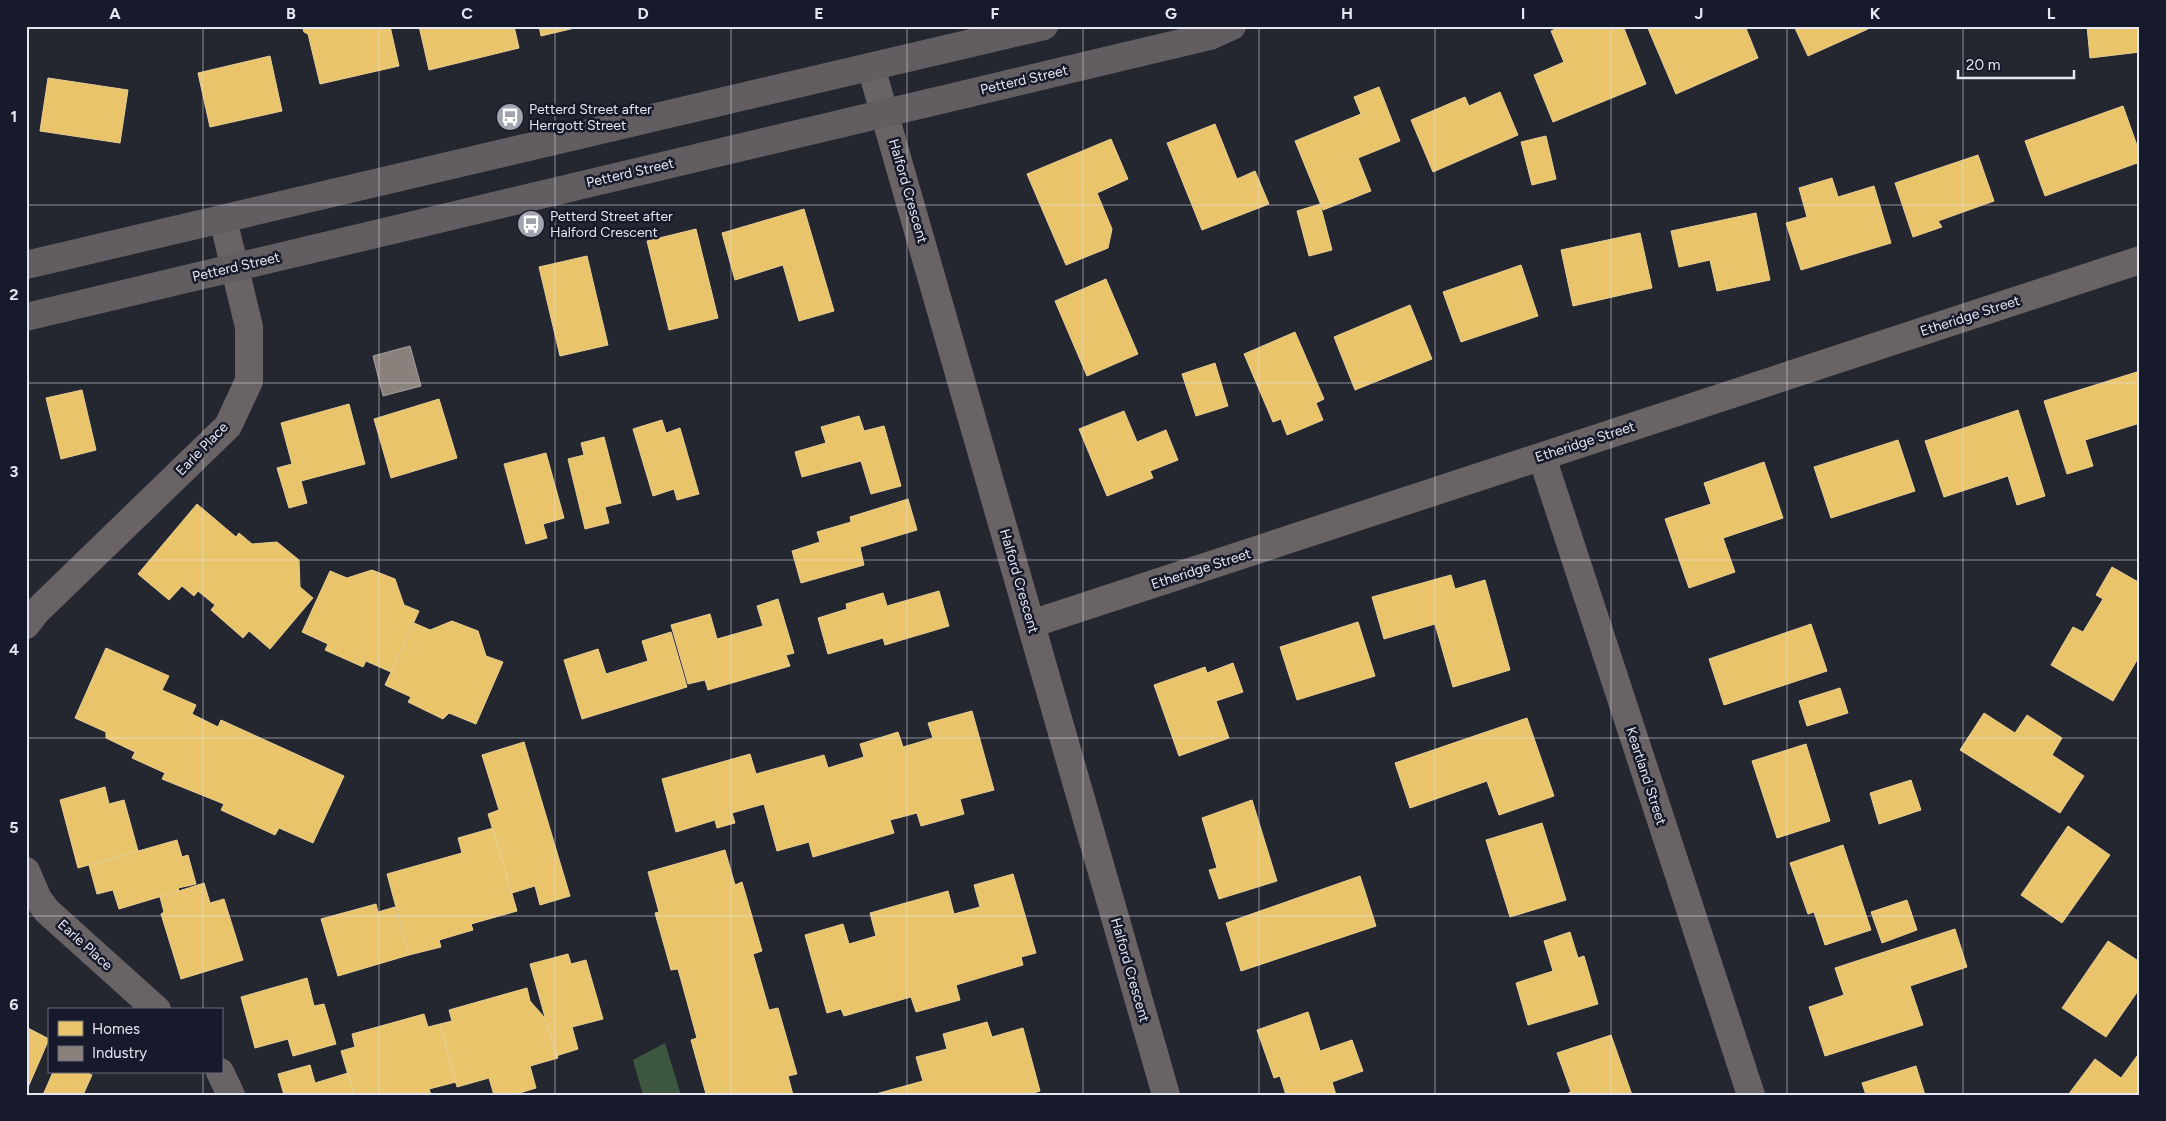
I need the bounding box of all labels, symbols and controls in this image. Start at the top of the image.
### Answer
text: A [109,4,121,23]
text: B [286,4,296,23]
text: C [461,4,473,23]
text: D [637,4,649,23]
text: E [814,4,824,23]
text: F [991,4,1000,23]
text: G [1165,4,1177,23]
text: H [1341,4,1353,23]
text: I [1521,4,1525,23]
text: J [1695,4,1703,23]
text: K [1870,4,1881,23]
text: L [2047,4,2056,23]
scale bar [1958,48,2075,80]
text: 20 m [1966,56,2000,74]
street label: Petterd Street [979,62,1069,98]
place label: Petterd Street after Herrgott Street [529,101,652,134]
bus stop icon: Petterd Street after Herrgott Street [495,102,525,132]
text: 1 [11,107,17,126]
street label: Halford Crescent [885,137,931,245]
street label: Petterd Street [585,155,675,191]
place label: Petterd Street after Halford Crescent [550,208,673,241]
bus stop icon: Petterd Street after Halford Crescent [516,209,546,239]
street label: Petterd Street [191,249,281,285]
text: 2 [9,285,19,304]
street label: Etheridge Street [1918,292,2022,340]
street label: Earle Place [172,418,232,479]
street label: Etheridge Street [1533,418,1637,466]
text: 3 [10,462,19,481]
street label: Halford Crescent [996,527,1042,635]
street label: Etheridge Street [1149,545,1253,593]
text: 4 [9,640,19,659]
street label: Keartland Street [1622,725,1670,827]
text: 5 [9,818,19,837]
street label: Earle Place [54,916,116,974]
street label: Halford Crescent [1107,916,1153,1024]
text: 6 [9,995,19,1014]
legend [48,1008,222,1074]
text: Homes [92,1020,140,1038]
text: Industry [92,1044,147,1062]

